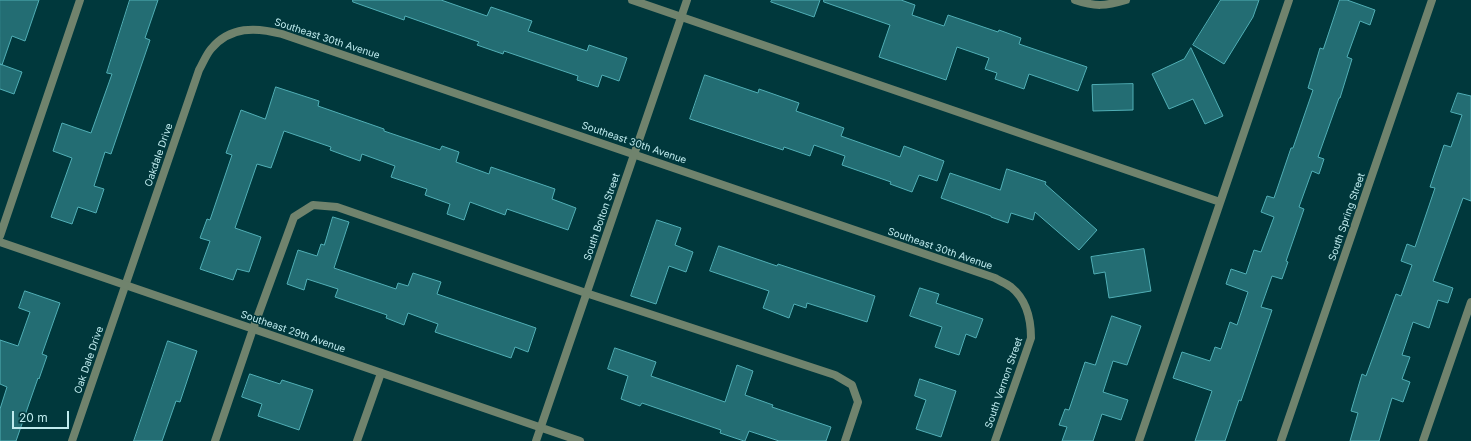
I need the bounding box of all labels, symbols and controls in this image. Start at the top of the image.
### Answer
street label: Southeast 30th Avenue [273,16,381,62]
street label: Southeast 30th Avenue [580,119,688,167]
street label: Oakdale Drive [143,122,175,188]
street label: South Spring Street [1326,171,1368,263]
street label: South Bolton Street [581,172,623,262]
street label: Southeast 30th Avenue [886,225,994,273]
street label: Southeast 29th Avenue [239,308,347,356]
street label: Oak Dale Drive [72,325,106,395]
street label: South Vernon Street [983,336,1025,430]
scale bar [14,403,71,429]
text: 20 m [19,410,48,425]

